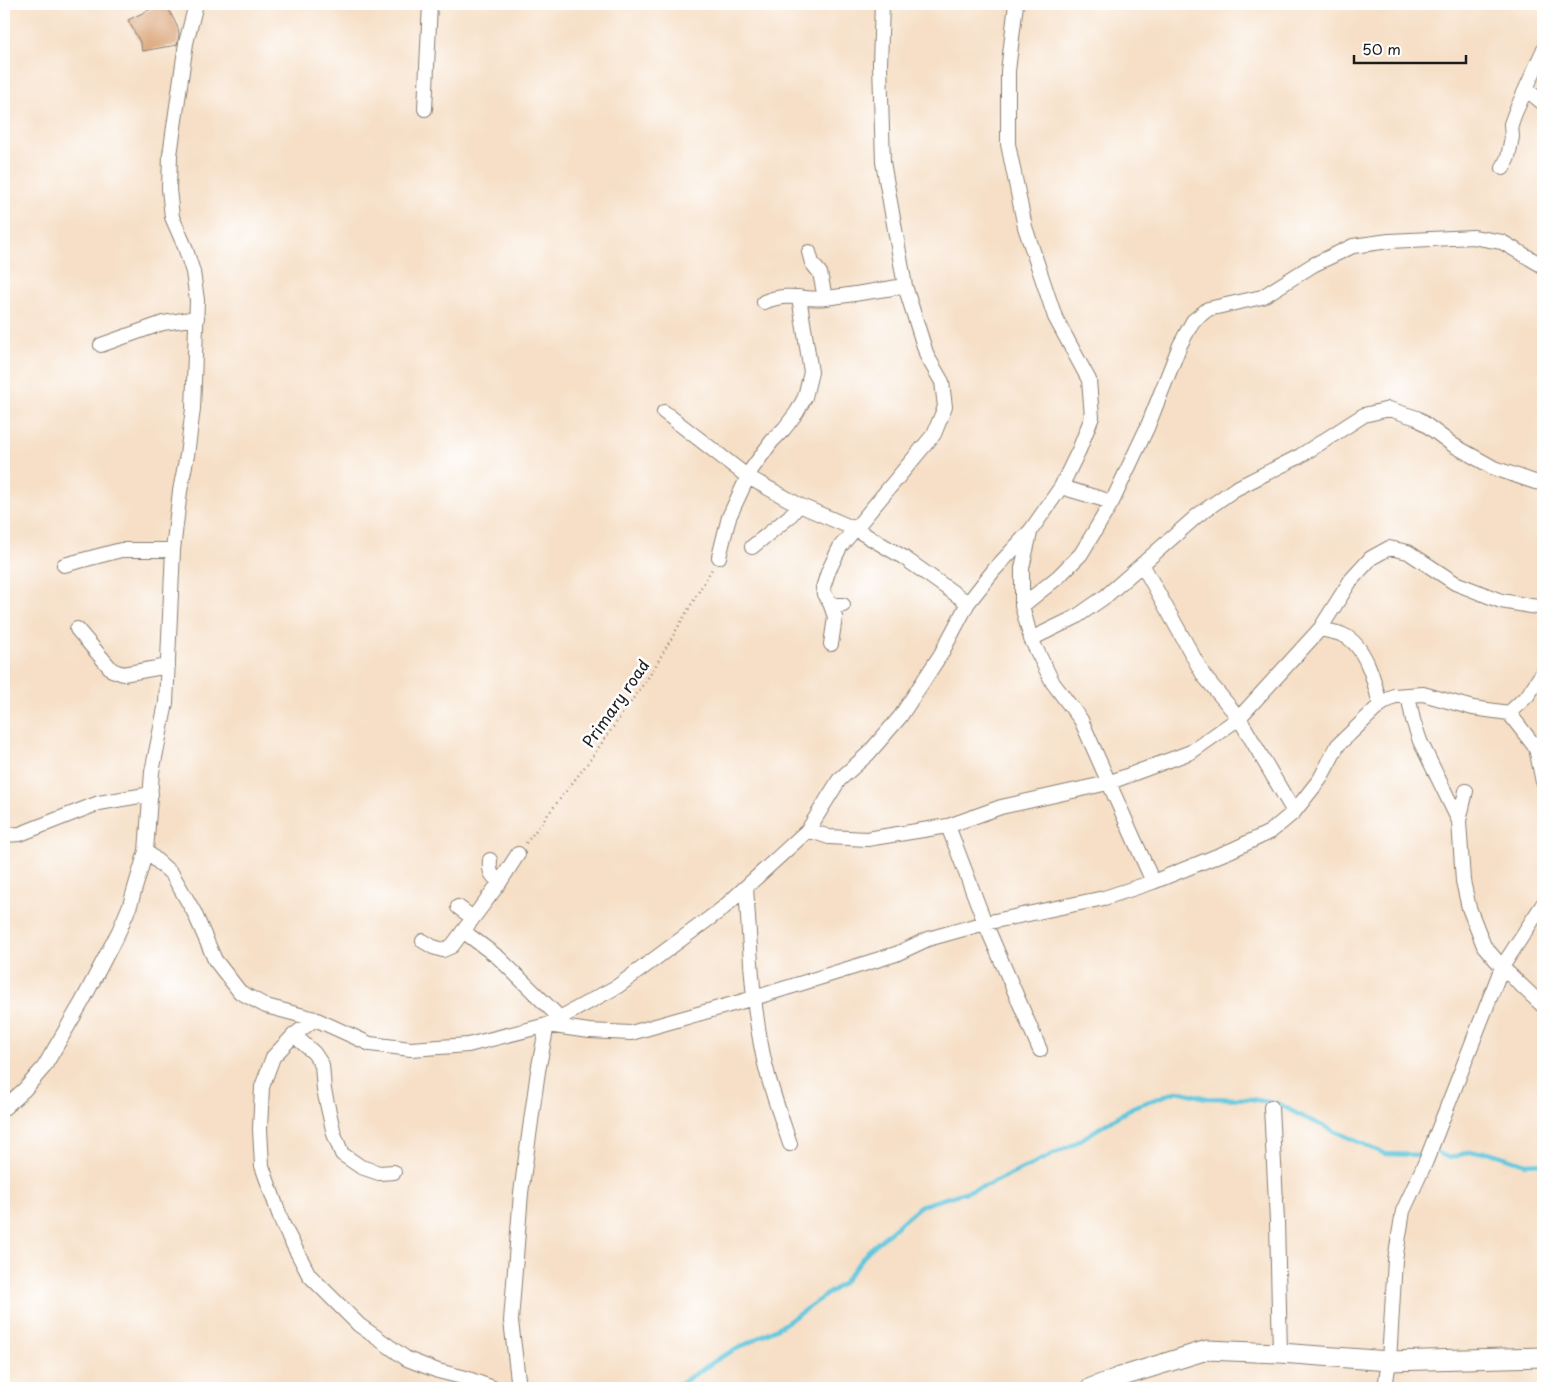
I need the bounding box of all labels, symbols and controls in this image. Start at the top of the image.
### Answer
scale bar [1354,32,1467,64]
text: 50 m [1362,37,1401,60]
street label: Primary road [576,654,654,752]

